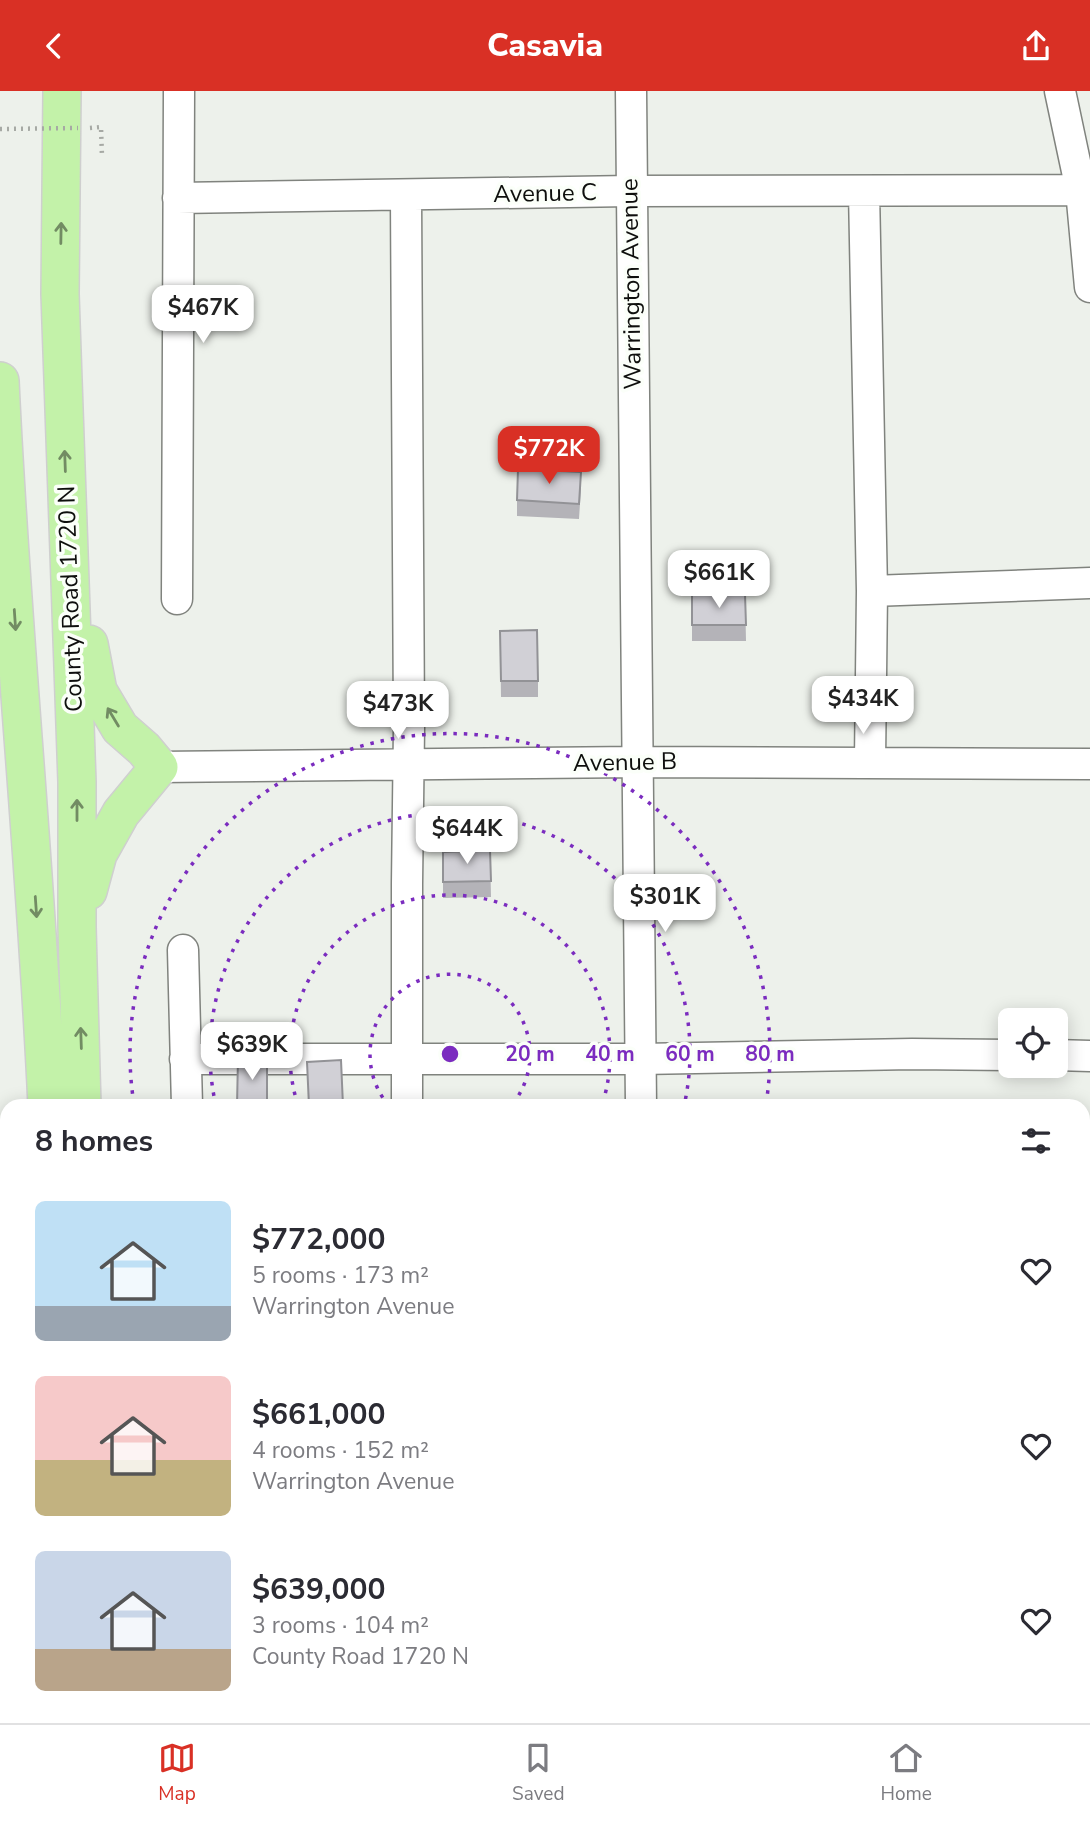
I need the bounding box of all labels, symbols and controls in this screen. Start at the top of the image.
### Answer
text: Casavia [487,24,603,67]
icon: back [35,27,73,65]
icon: share [1017,27,1055,65]
street label: Avenue C [493,176,597,210]
street label: Warrington Avenue [613,178,649,390]
one-way arrow [54,222,68,245]
pin: $467K [154,285,252,345]
text: $467K [168,292,238,323]
pin: $772K [500,427,598,486]
text: $772K [514,433,584,464]
one-way arrow [58,449,72,472]
street label: County Road 1720 N [50,485,90,713]
pin: $661K [670,551,768,610]
text: $661K [684,557,754,588]
one-way arrow [9,608,22,631]
pin: $434K [814,677,912,736]
pin: $473K [349,681,447,741]
text: $434K [828,683,898,714]
text: $473K [363,688,433,719]
one-way arrow [106,708,120,728]
street label: Avenue B [573,745,677,779]
one-way arrow [70,799,84,822]
pin: $644K [418,807,516,866]
text: $644K [432,813,502,844]
pin: $301K [616,875,714,934]
text: $301K [630,881,700,912]
one-way arrow [30,895,43,918]
map controls [998,1008,1068,1078]
button: locate [998,1008,1068,1078]
pin: $639K [203,1023,301,1082]
one-way arrow [74,1027,87,1050]
text: $639K [217,1029,287,1060]
text: 20 m [505,1040,555,1068]
text: 40 m [585,1040,635,1068]
text: 60 m [665,1040,715,1068]
text: 80 m [745,1040,795,1068]
centre of rings [438,1042,462,1066]
text: 8 homes [35,1121,153,1162]
icon: filters [1017,1122,1055,1160]
text: $772,000 [252,1219,385,1260]
icon: home [91,1229,175,1313]
icon: heart [1017,1252,1055,1290]
text: 5 rooms · 173 m² [252,1260,429,1291]
text: Warrington Avenue [252,1291,455,1322]
text: $661,000 [252,1394,385,1435]
icon: home [91,1404,175,1488]
icon: heart [1017,1427,1055,1465]
text: 4 rooms · 152 m² [252,1435,429,1466]
text: Warrington Avenue [252,1466,455,1497]
text: $639,000 [252,1569,385,1610]
icon: home [91,1579,175,1663]
icon: heart [1017,1602,1055,1640]
text: 3 rooms · 104 m² [252,1610,429,1641]
text: County Road 1720 N [252,1641,469,1672]
tab: Map [158,1739,196,1807]
tab: Saved [512,1739,565,1807]
tab: Home [881,1739,932,1807]

